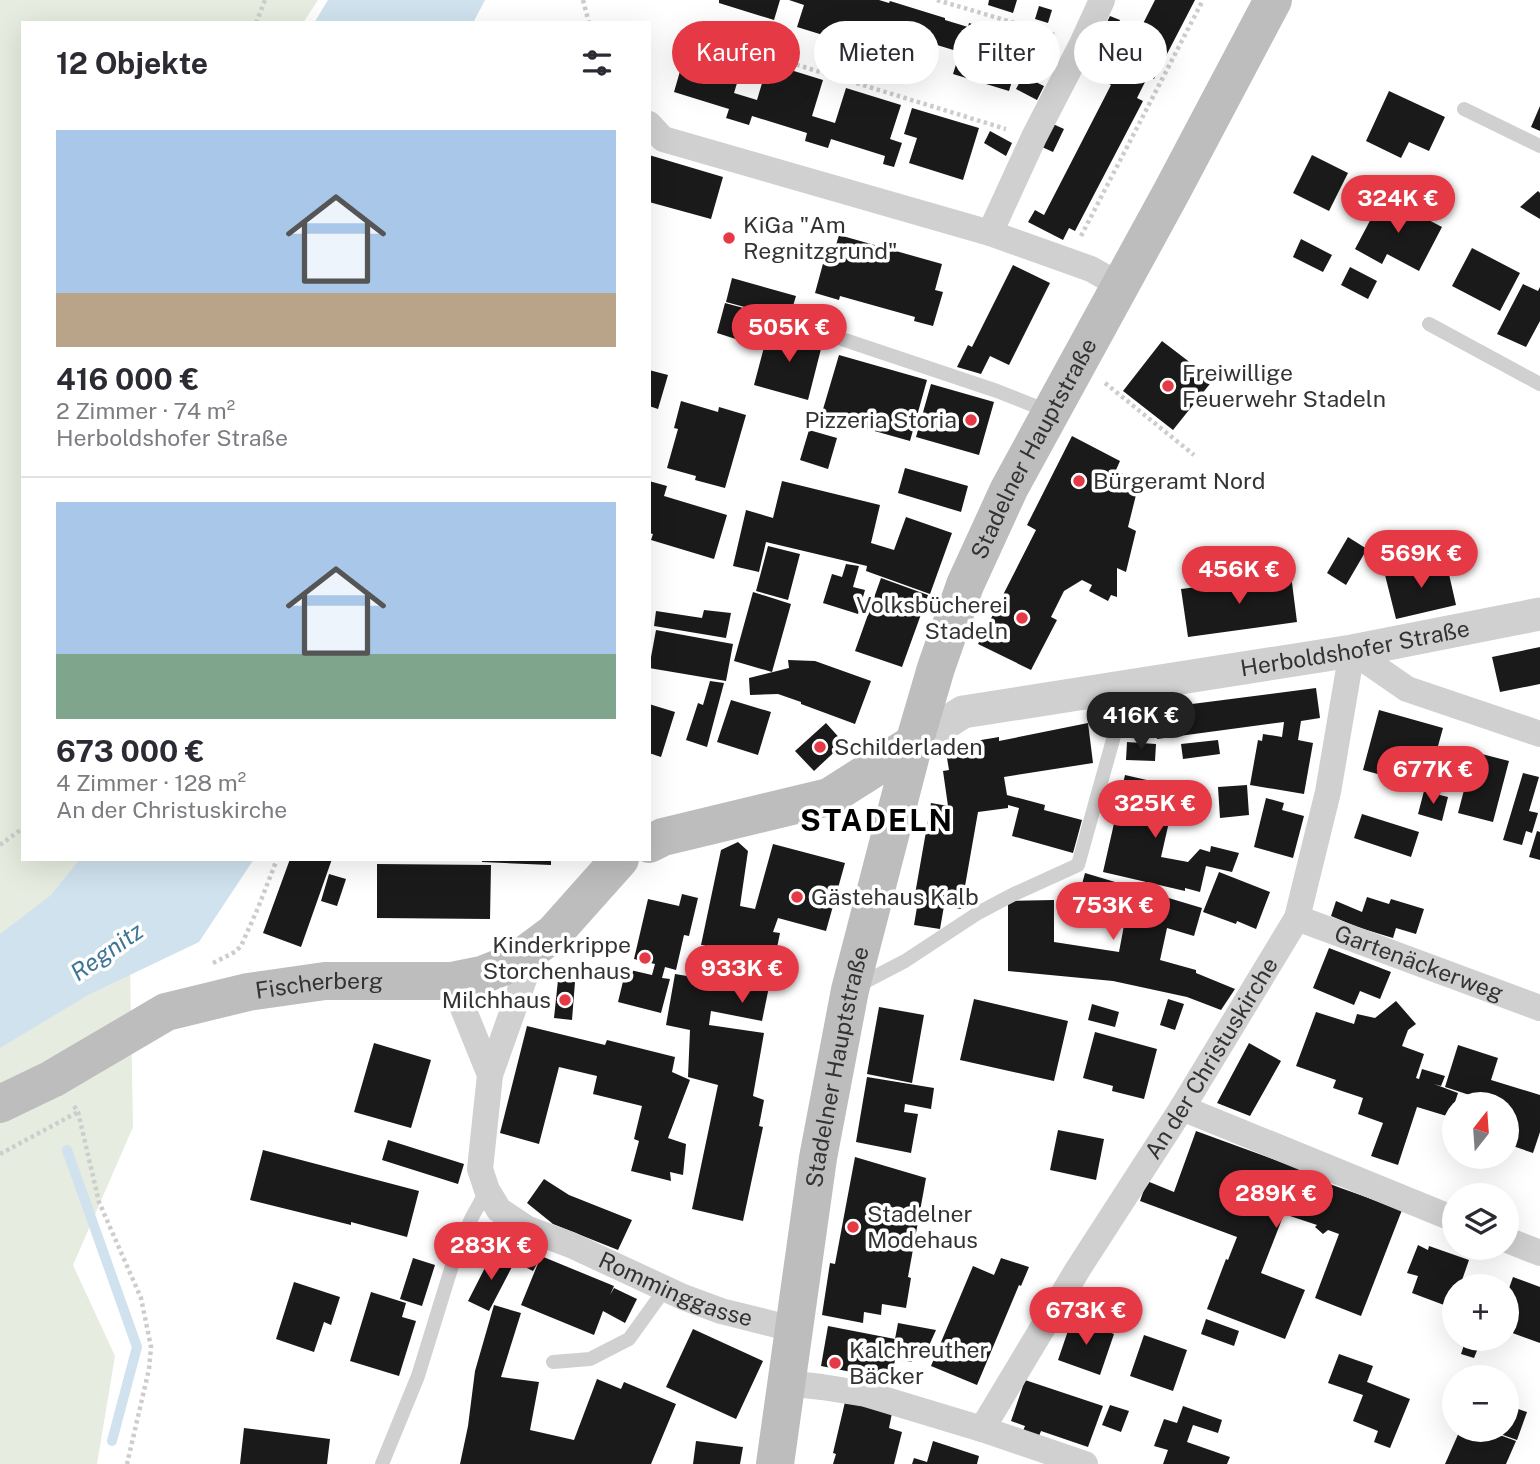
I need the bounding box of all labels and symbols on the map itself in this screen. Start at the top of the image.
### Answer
pin: 324K € [1341,176,1455,235]
place label: KiGa "Am Regnitzgrund" [743,211,898,264]
marker: KiGa "Am Regnitzgrund" [721,230,737,246]
pin: 505K € [732,304,846,364]
street label: Stadelner Hauptstraße [965,333,1102,563]
place label: Freiwillige Feuerwehr Stadeln [1182,359,1386,412]
marker: Freiwillige Feuerwehr Stadeln [1160,378,1176,394]
place label: Pizzeria Storia [804,406,957,433]
marker: Pizzeria Storia [963,412,979,428]
place label: Bürgeramt Nord [1093,467,1265,494]
marker: Bürgeramt Nord [1071,473,1087,489]
pin: 569K € [1364,530,1478,590]
pin: 456K € [1182,546,1296,606]
place label: Volksbücherei Stadeln [856,591,1008,644]
marker: Volksbücherei Stadeln [1014,610,1030,626]
street label: Herboldshofer Straße [1238,614,1472,681]
pin: 416K € [1084,692,1198,752]
place label: Schilderladen [834,733,983,760]
marker: Schilderladen [812,739,828,755]
pin: 677K € [1376,746,1490,806]
pin: 325K € [1098,780,1212,840]
district label: STADELN [800,802,954,838]
place label: Gästehaus Kalb [811,883,979,910]
pin: 753K € [1056,883,1170,942]
marker: Gästehaus Kalb [789,889,805,905]
water label: Regnitz [65,916,149,986]
street label: Gartenäckerweg [1331,919,1507,1006]
place label: Kinderkrippe Storchenhaus [483,931,631,984]
street label: Stadelner Hauptstraße [800,943,874,1189]
pin: 933K € [685,946,799,1005]
marker: Kinderkrippe Storchenhaus [637,950,653,966]
street label: An der Christuskirche [1139,952,1283,1164]
street label: Fischerberg [253,967,383,1004]
place label: Milchhaus [442,986,551,1013]
marker: Milchhaus [557,992,573,1008]
north arrow [1442,1092,1519,1169]
pin: 289K € [1219,1170,1333,1230]
place label: Stadelner Modehaus [867,1200,978,1253]
marker: Stadelner Modehaus [845,1219,861,1235]
pin: 283K € [434,1222,548,1282]
street label: Romminggasse [595,1246,756,1331]
pin: 673K € [1029,1288,1143,1347]
place label: Kalchreuther Bäcker [849,1336,989,1389]
marker: Kalchreuther Bäcker [827,1355,843,1371]

